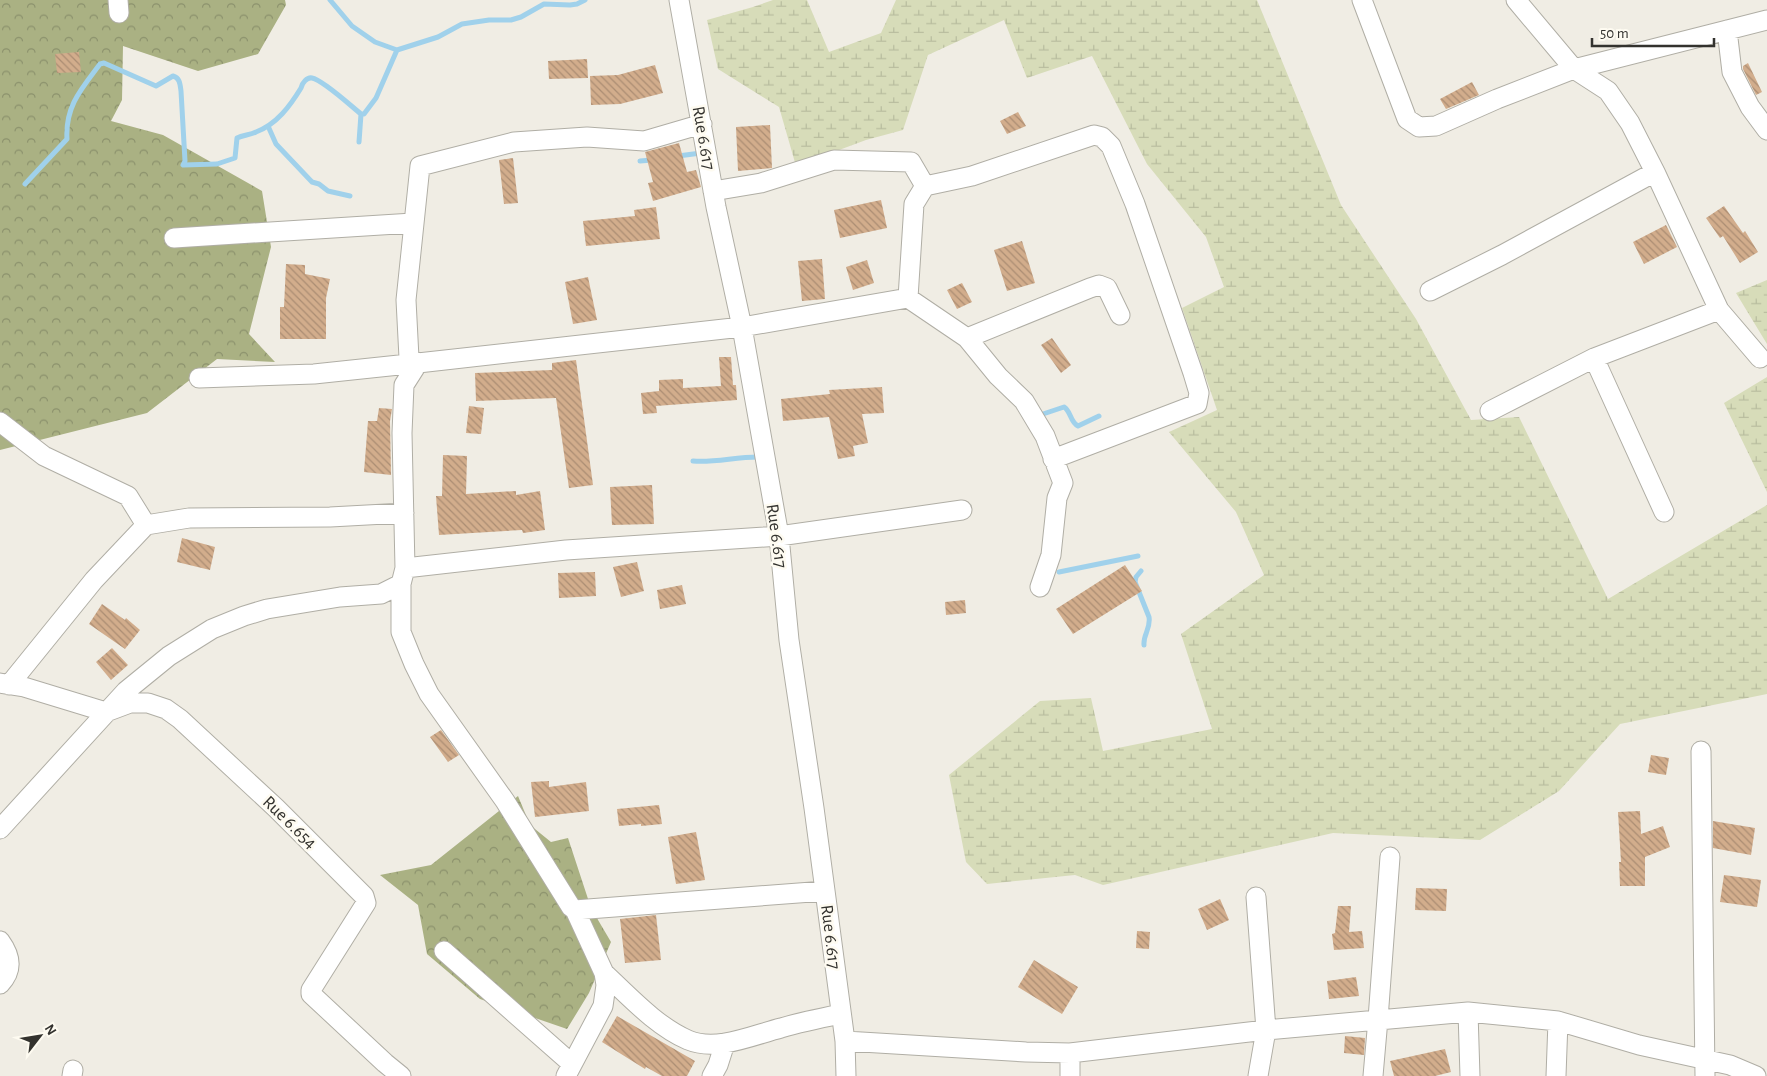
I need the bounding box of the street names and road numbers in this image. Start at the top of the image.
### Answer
street label: Rue 6.617 [689,105,718,172]
street label: Rue 6.617 [763,503,789,569]
street label: Rue 6.654 [259,793,320,853]
street label: Rue 6.617 [817,904,843,970]

